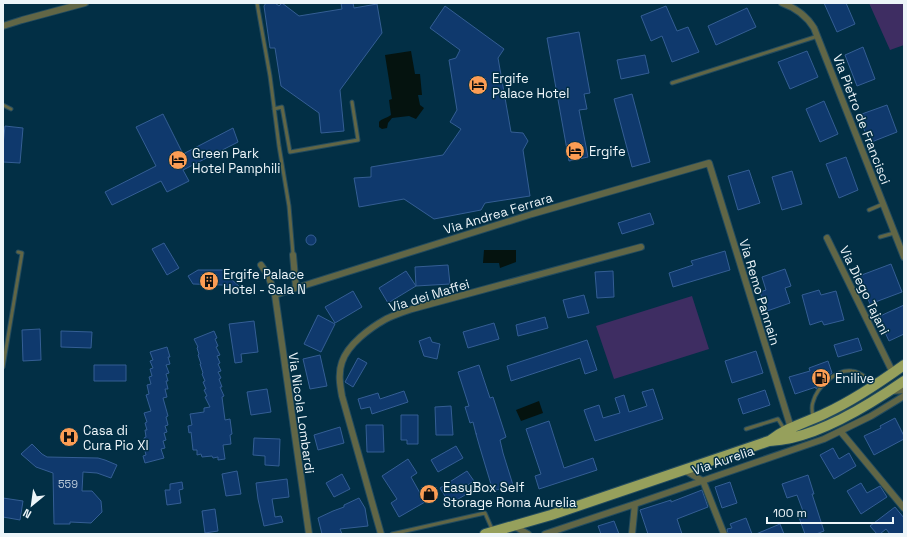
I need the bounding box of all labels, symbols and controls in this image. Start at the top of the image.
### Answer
street label: Via Pietro de Francisci [829,52,894,187]
place label: Ergife Palace Hotel [492,70,569,102]
hotel icon: Ergife Palace Hotel [467,74,489,96]
hotel icon: Ergife [564,140,586,162]
place label: Ergife [589,143,626,160]
place label: Green Park Hotel Pamphili [192,145,281,177]
hotel icon: Green Park Hotel Pamphili [167,149,189,171]
street label: Via Andrea Ferrara [441,189,555,238]
street label: Via Remo Pannain [735,237,784,347]
street label: Via Diego Tajani [836,243,893,337]
place label: Ergife Palace Hotel - Sala N [223,266,306,298]
building icon: Ergife Palace Hotel - Sala N [198,270,220,292]
street label: Via dei Maffei [387,275,472,316]
street label: Via Nicola Lombardi [285,351,318,475]
fuel station icon: Enilive [810,367,832,389]
place label: Enilive [835,370,874,387]
place label: Casa di Cura Pio XI [83,422,149,454]
hospital icon: Casa di Cura Pio XI [58,426,80,448]
street label: Via Aurelia [690,442,757,479]
house number: 559 [58,477,78,491]
place label: EasyBox Self Storage Roma Aurelia [443,479,577,511]
shop icon: EasyBox Self Storage Roma Aurelia [418,483,440,505]
north arrow [12,485,52,525]
scale bar [767,499,893,525]
text: 100 m [773,505,807,521]
text: N [21,506,34,522]

